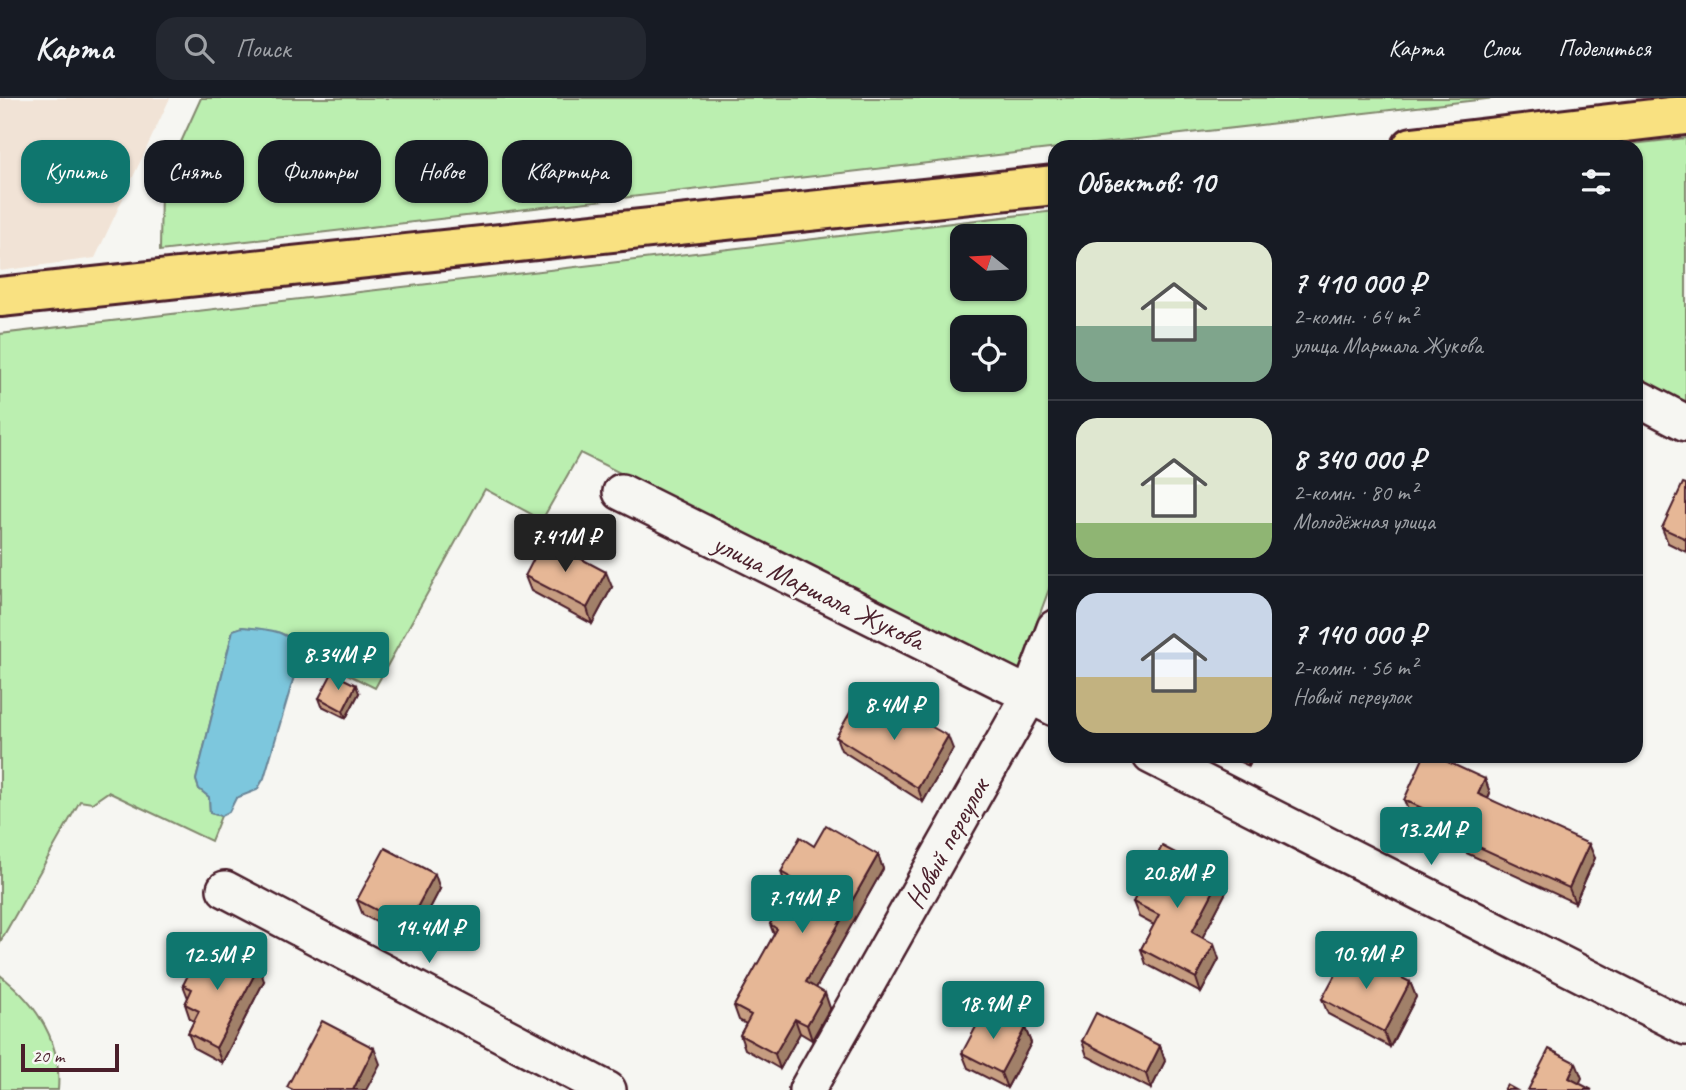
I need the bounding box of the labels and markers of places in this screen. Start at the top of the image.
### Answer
pin: 7.41M ₽ [500,514,630,574]
pin: 8.34M ₽ [273,632,403,692]
pin: 8.4M ₽ [837,682,951,742]
pin: 13.2M ₽ [1366,808,1496,867]
pin: 20.8M ₽ [1112,850,1242,910]
pin: 7.14M ₽ [737,876,867,935]
pin: 14.4M ₽ [364,906,494,965]
pin: 12.5M ₽ [152,932,282,992]
pin: 10.9M ₽ [1301,932,1431,991]
pin: 18.9M ₽ [928,982,1058,1041]

